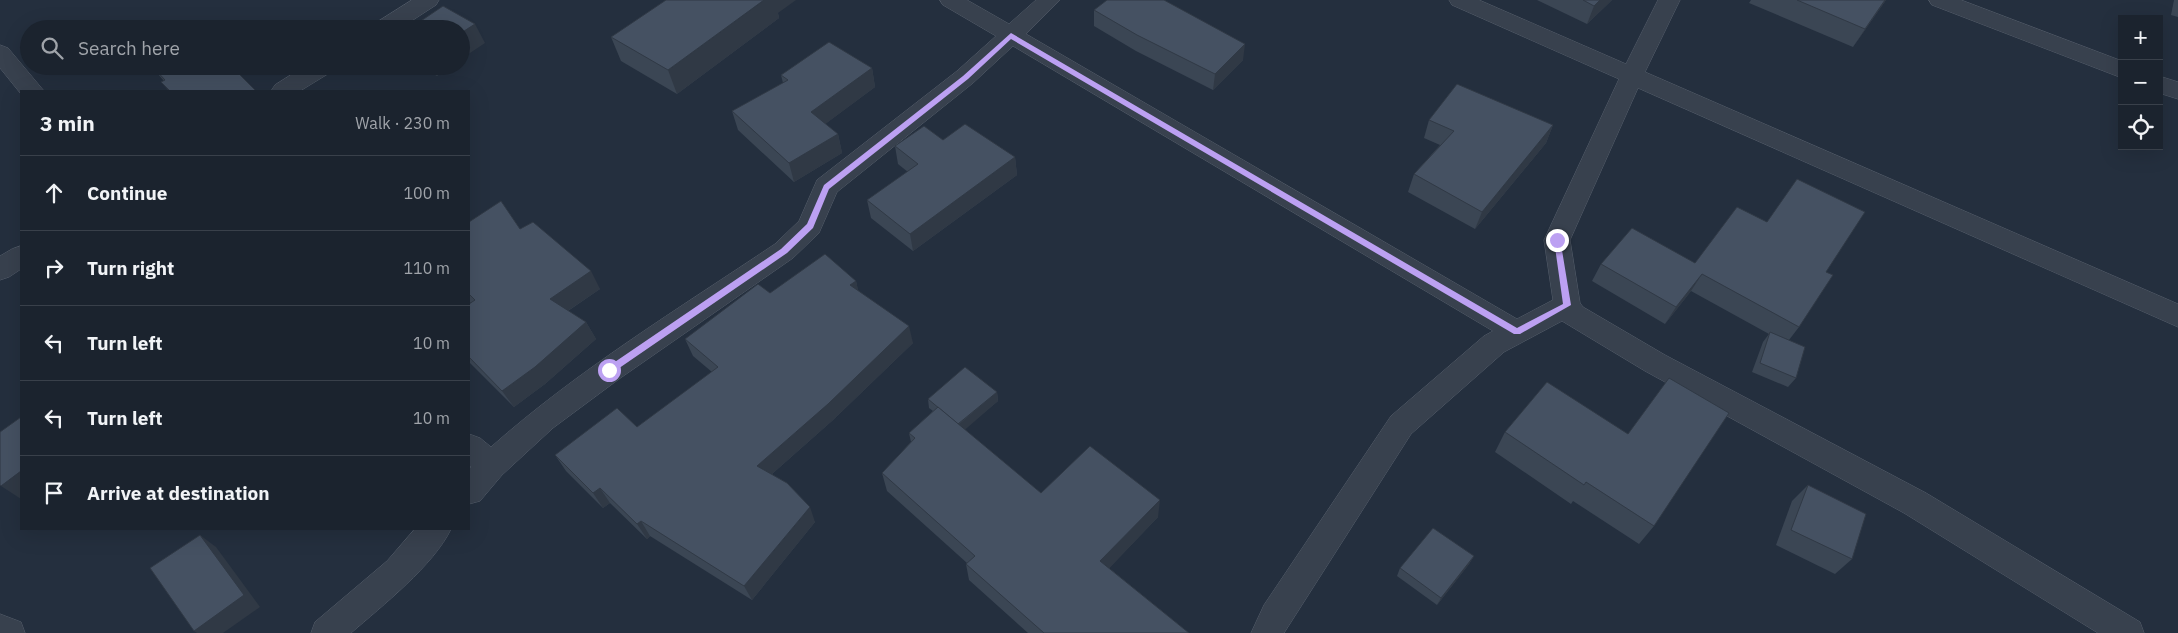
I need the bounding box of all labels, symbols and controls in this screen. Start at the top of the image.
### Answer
map controls [2118,15,2163,150]
button: + [2118,15,2163,60]
search box [20,20,470,75]
icon: search [38,34,66,62]
text: Search here [78,36,180,60]
button: − [2118,60,2163,105]
button: locate [2118,105,2163,150]
text: 3 min [40,109,95,137]
text: Walk · 230 m [355,113,450,133]
icon: ahead [40,179,68,207]
text: Continue [87,181,167,205]
text: 100 m [403,183,450,203]
route end [1546,229,1569,252]
icon: right [40,254,68,282]
text: Turn right [87,256,174,280]
text: 110 m [403,258,450,278]
icon: left [40,329,68,357]
text: Turn left [87,331,163,355]
text: 10 m [413,333,450,353]
route start [598,359,621,382]
icon: left [40,404,68,432]
text: Turn left [87,406,163,430]
text: 10 m [413,408,450,428]
icon: arrive [40,479,68,507]
text: Arrive at destination [87,481,270,505]

